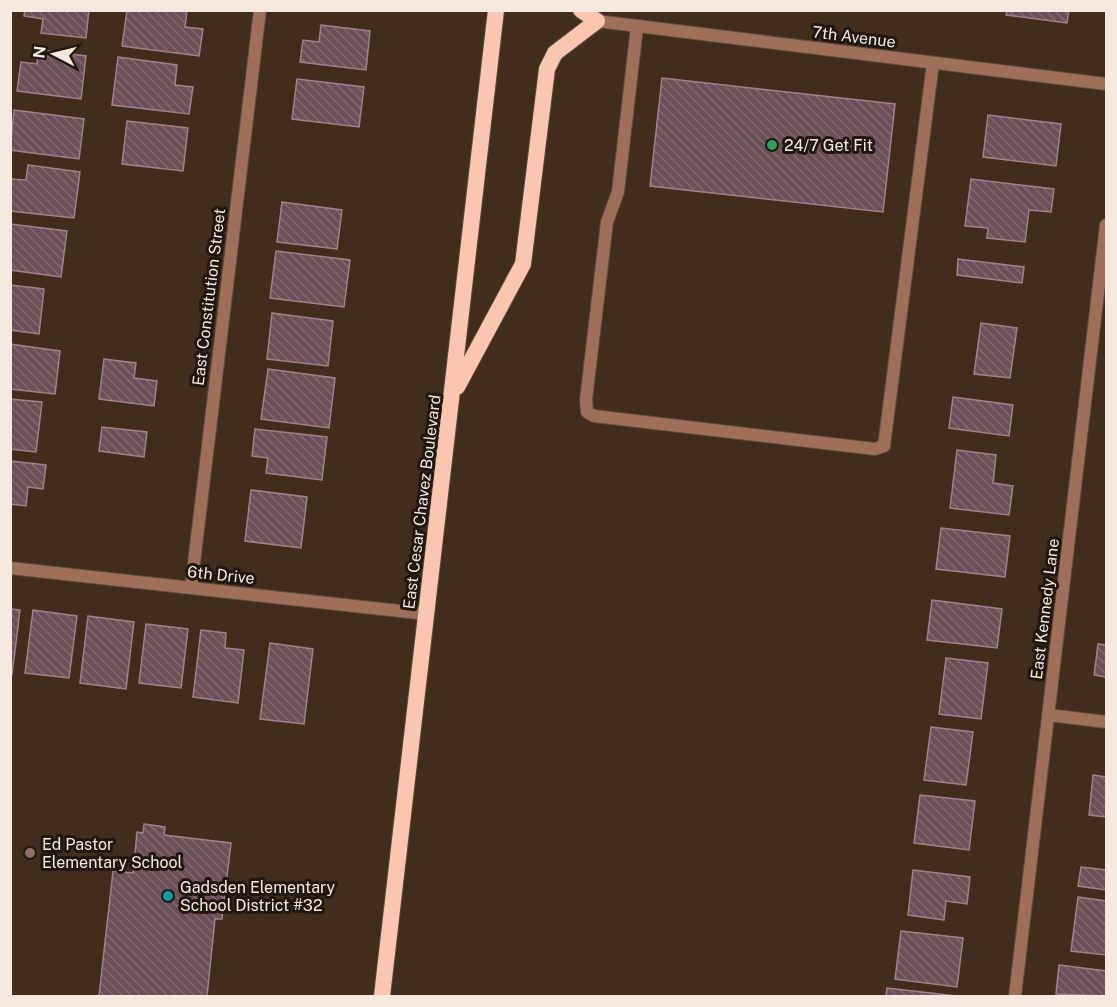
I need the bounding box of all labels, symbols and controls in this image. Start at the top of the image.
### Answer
street label: 7th Avenue [811,22,897,52]
north arrow [24,24,84,84]
text: N [29,45,50,60]
place label: 24/7 Get Fit [784,136,873,155]
marker: 24/7 Get Fit [765,138,779,152]
street label: East Constitution Street [189,207,229,387]
street label: East Cesar Chavez Boulevard [399,394,445,610]
street label: East Kennedy Lane [1027,538,1063,680]
street label: 6th Drive [186,562,256,588]
place label: Ed Pastor Elementary School [42,835,183,872]
marker: Ed Pastor Elementary School [23,846,37,860]
place label: Gadsden Elementary School District #32 [180,878,335,915]
marker: Gadsden Elementary School District #32 [161,889,175,903]

